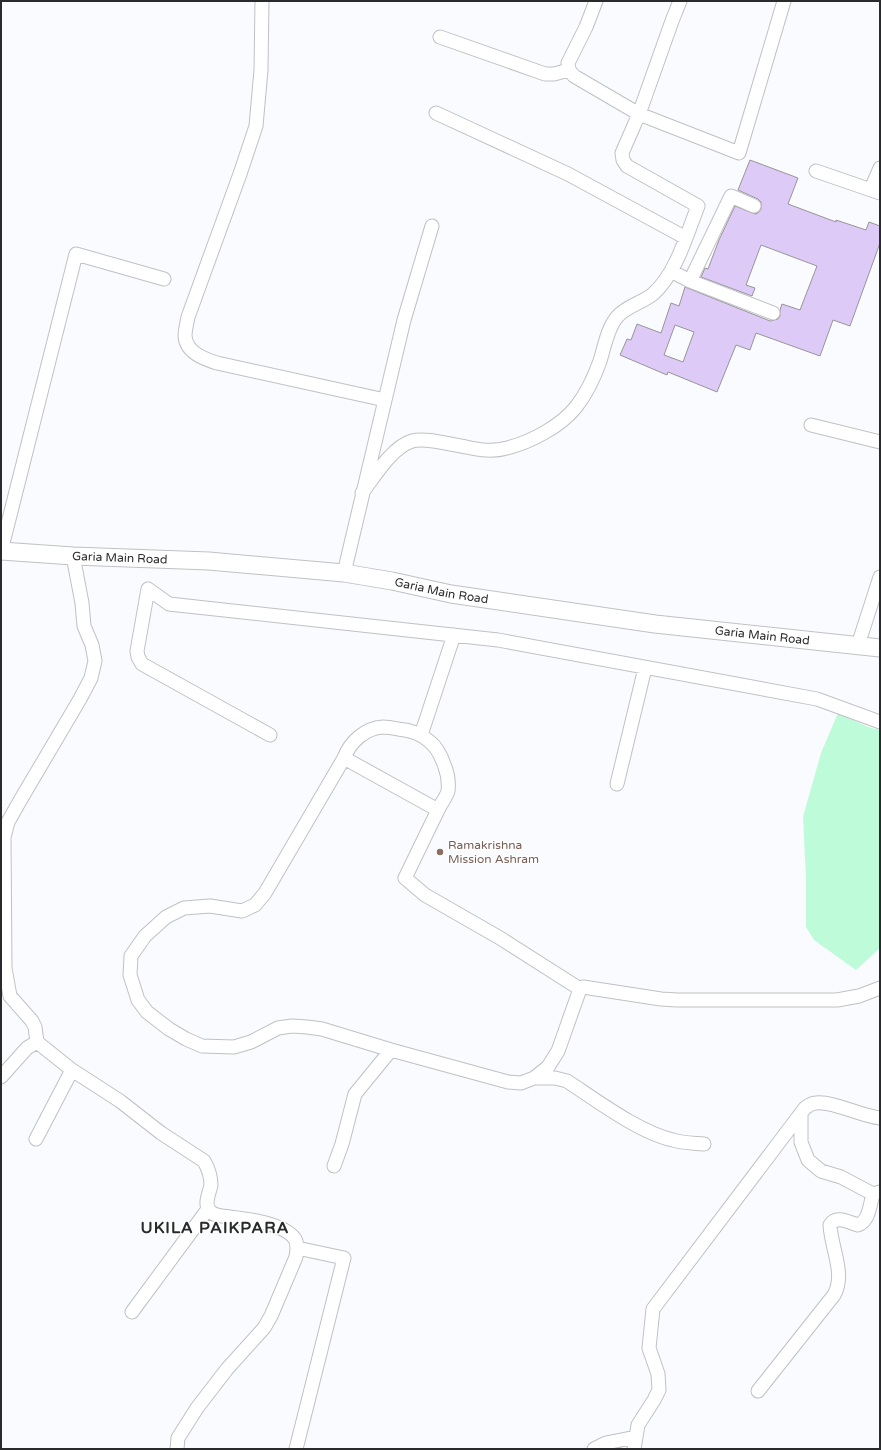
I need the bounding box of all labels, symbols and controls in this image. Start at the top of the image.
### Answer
street label: Garia Main Road [72,549,168,566]
street label: Garia Main Road [393,575,489,606]
street label: Garia Main Road [714,623,810,647]
place label: Ramakrishna Mission Ashram [448,838,539,866]
marker: Ramakrishna Mission Ashram [435,847,445,857]
district label: UKILA PAIKPARA [141,1218,289,1238]

